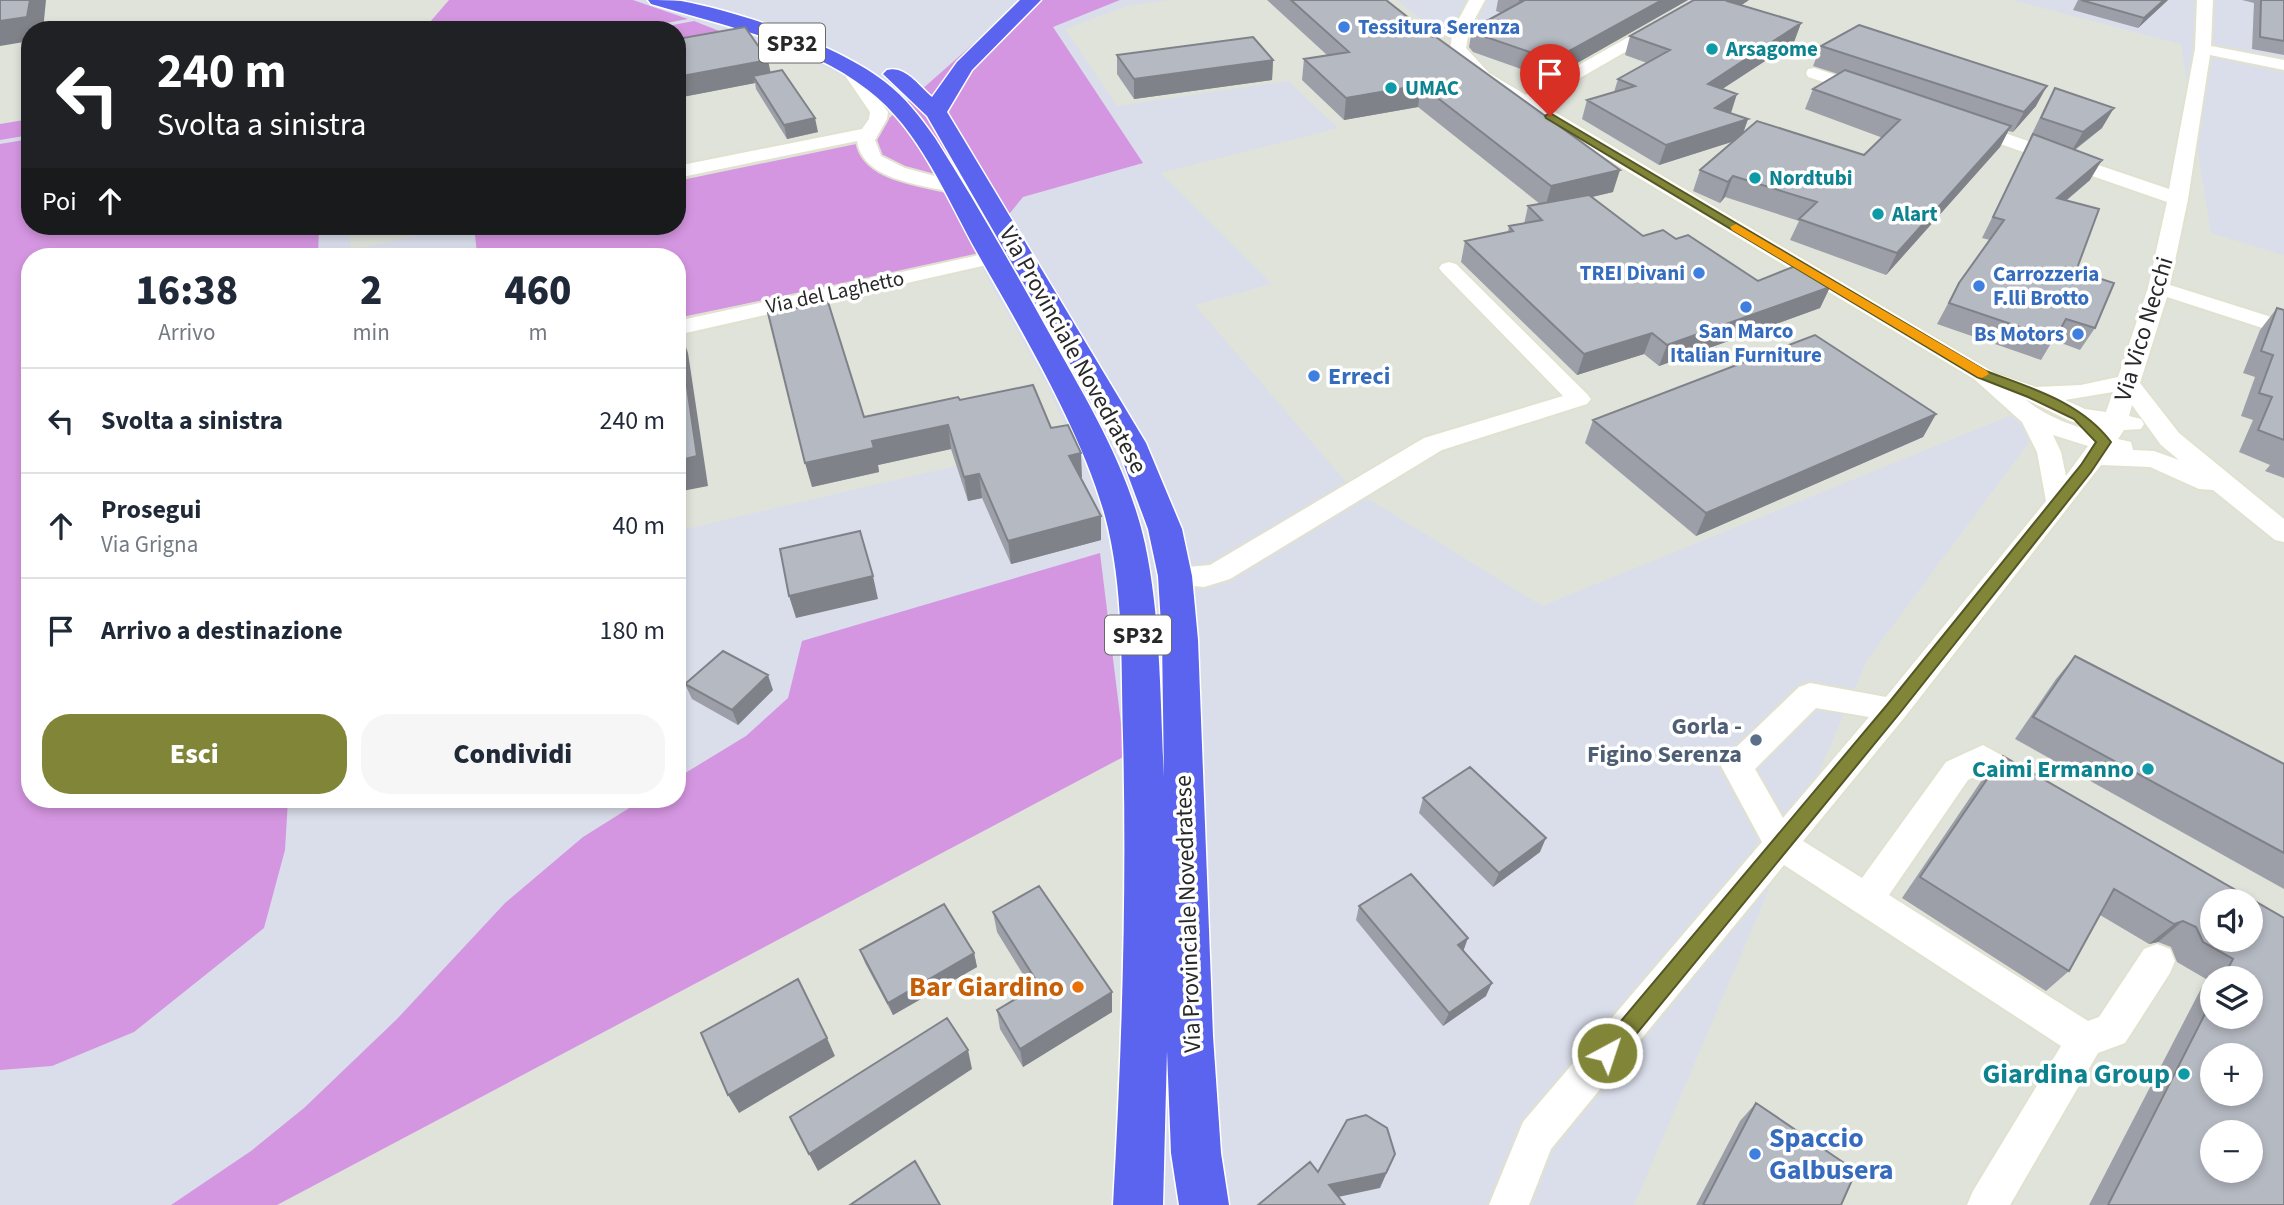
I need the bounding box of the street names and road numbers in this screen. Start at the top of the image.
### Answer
road number: SP32 [759,24,825,62]
street label: Via Provinciale Novedratese [990,220,1156,480]
street label: Via Vico Necchi [2105,252,2183,406]
street label: Via del Laghetto [763,263,907,321]
road number: SP32 [1105,615,1171,654]
street label: Via Provinciale Novedratese [1166,775,1210,1053]

